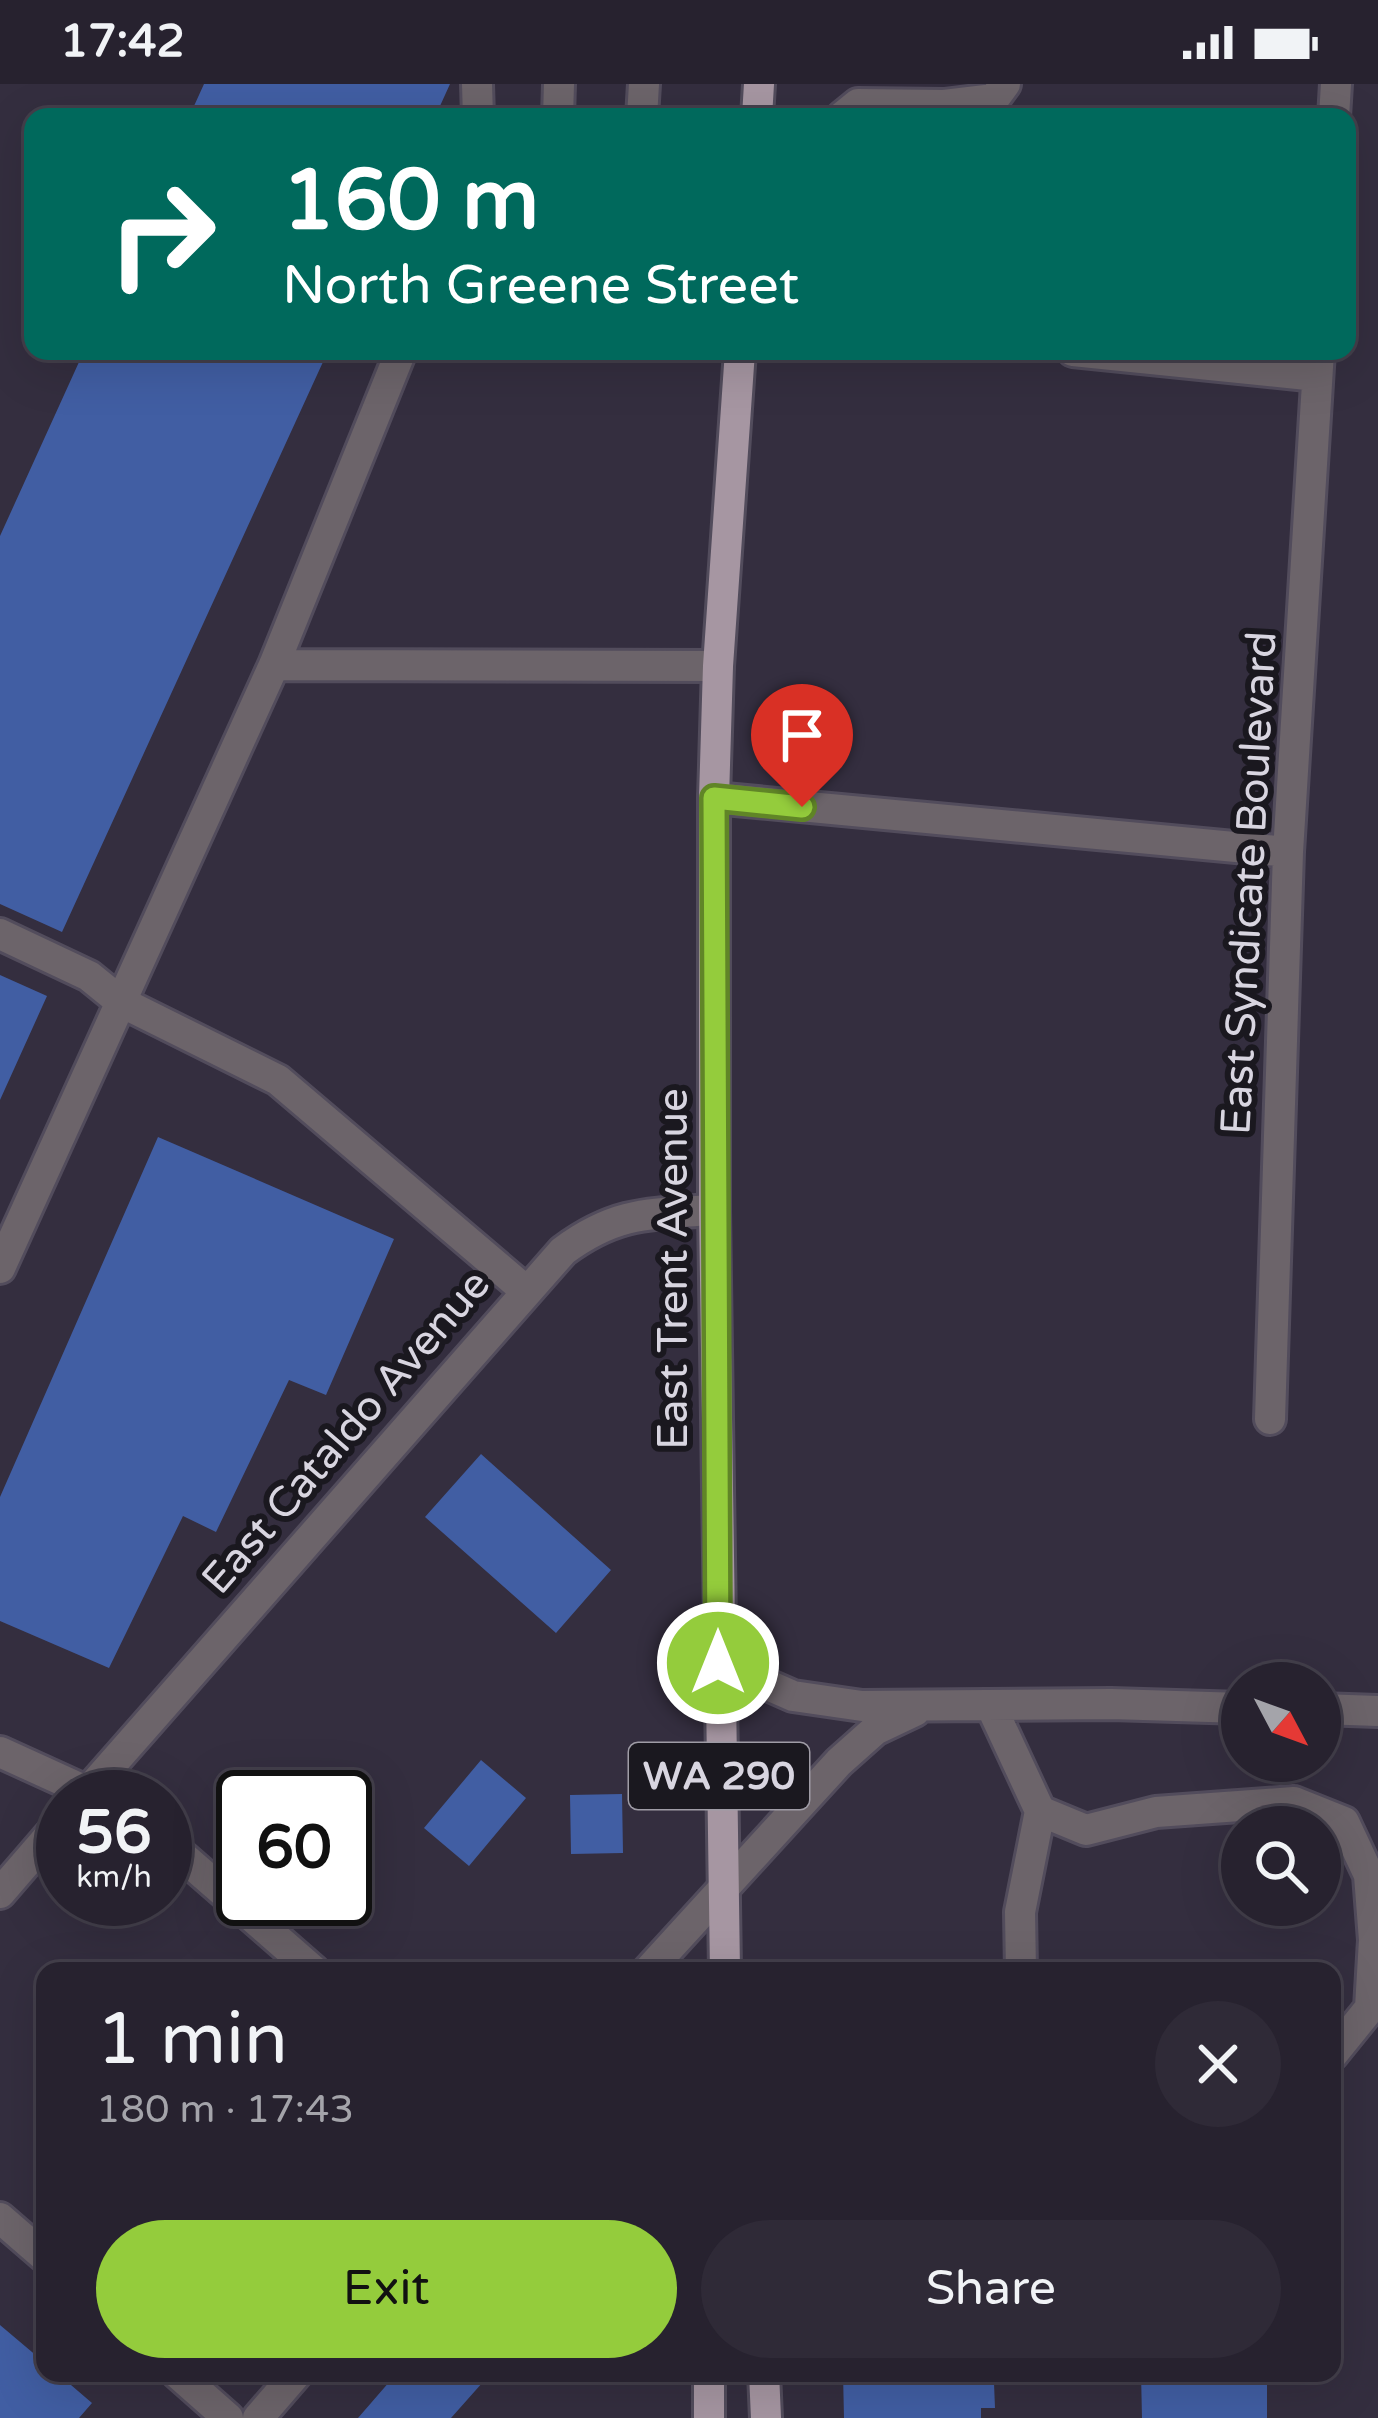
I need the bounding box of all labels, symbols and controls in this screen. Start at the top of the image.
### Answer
text: 17:42 [60,15,185,69]
text: 160 m [282,151,539,252]
icon: right [84,156,240,312]
text: North Greene Street [282,253,799,318]
street label: East Syndicate Boulevard [1210,630,1288,1136]
pin [751,684,853,807]
icon: arrive [769,702,835,768]
street label: East Trent Avenue [648,1088,699,1450]
street label: East Cataldo Avenue [191,1260,501,1604]
position arrow [655,1600,781,1726]
north arrow [1221,1662,1341,1782]
map controls [1221,1662,1341,1926]
road number: WA 290 [629,1743,809,1809]
speed limit sign: 60 [216,1770,372,1926]
text: 56 [76,1797,152,1869]
button: search [1221,1806,1341,1926]
text: km/h [76,1859,152,1896]
text: 1 min [96,1997,288,2084]
button: close [1155,2001,1281,2127]
text: 180 m · 17:43 [96,2086,354,2133]
button: Exit [96,2220,677,2358]
button: Share [701,2220,1281,2358]

